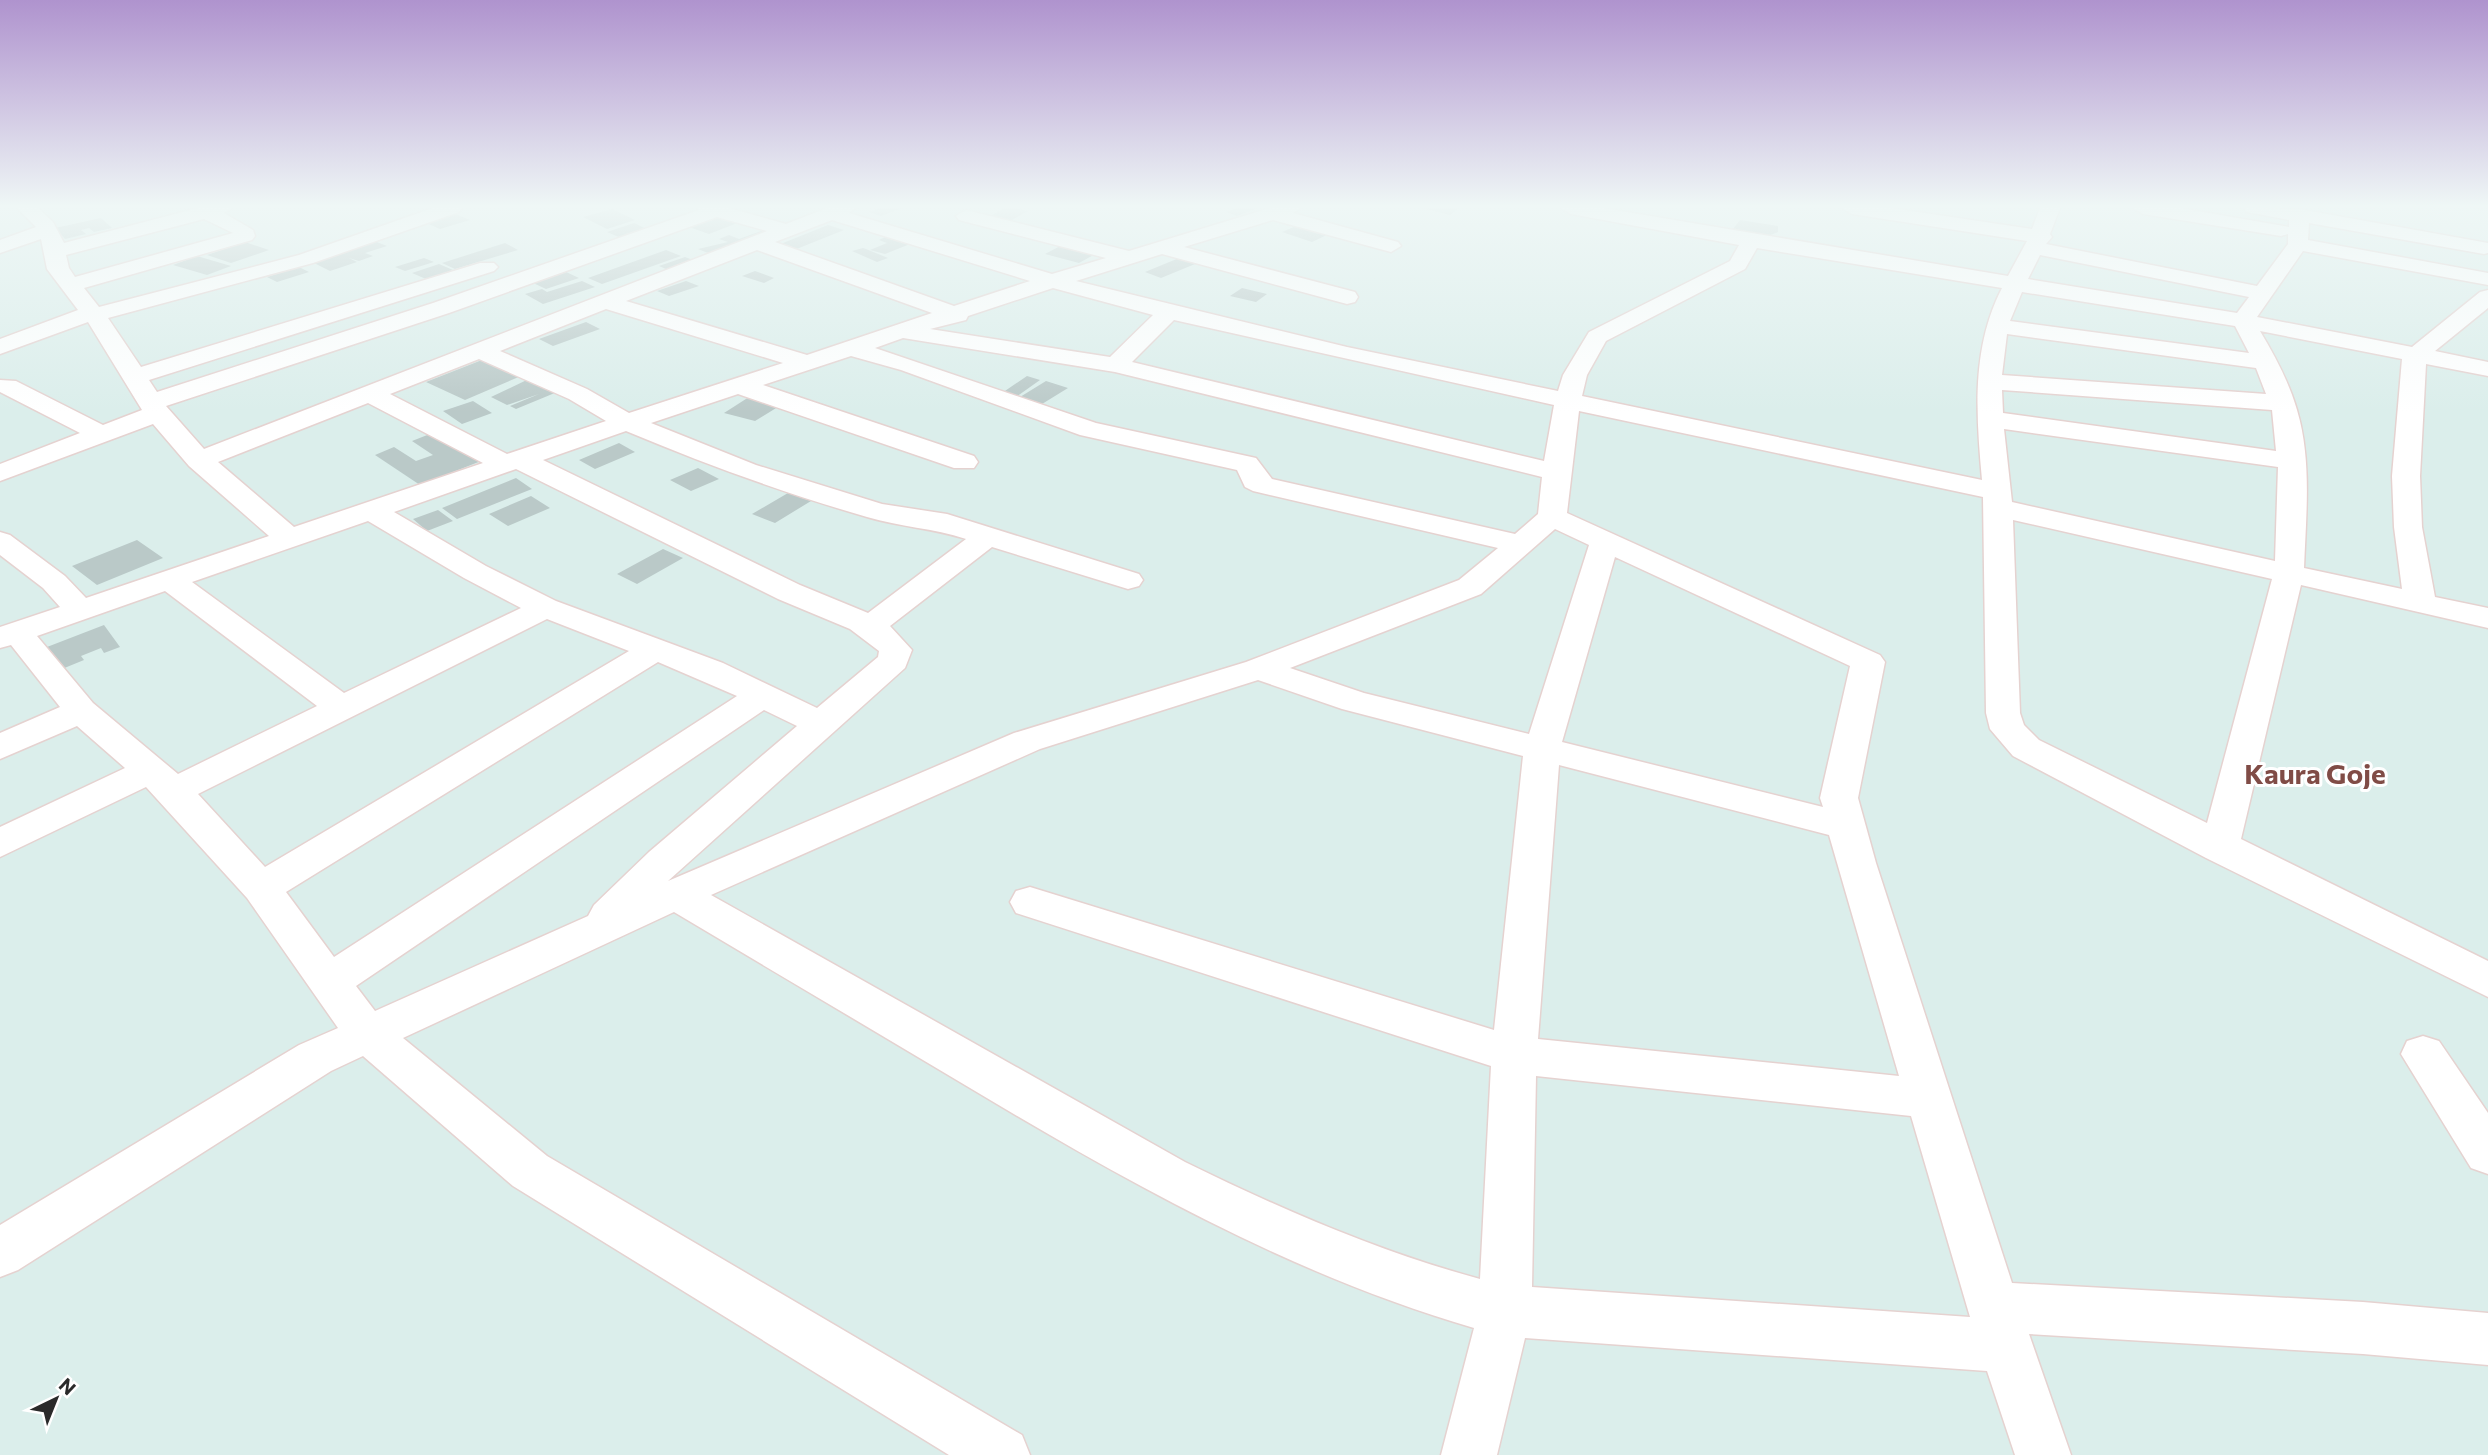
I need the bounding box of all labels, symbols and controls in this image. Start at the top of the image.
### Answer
district label: Kaura Goje [2244,756,2386,790]
north arrow [21,1364,91,1434]
text: N [55,1373,81,1399]

